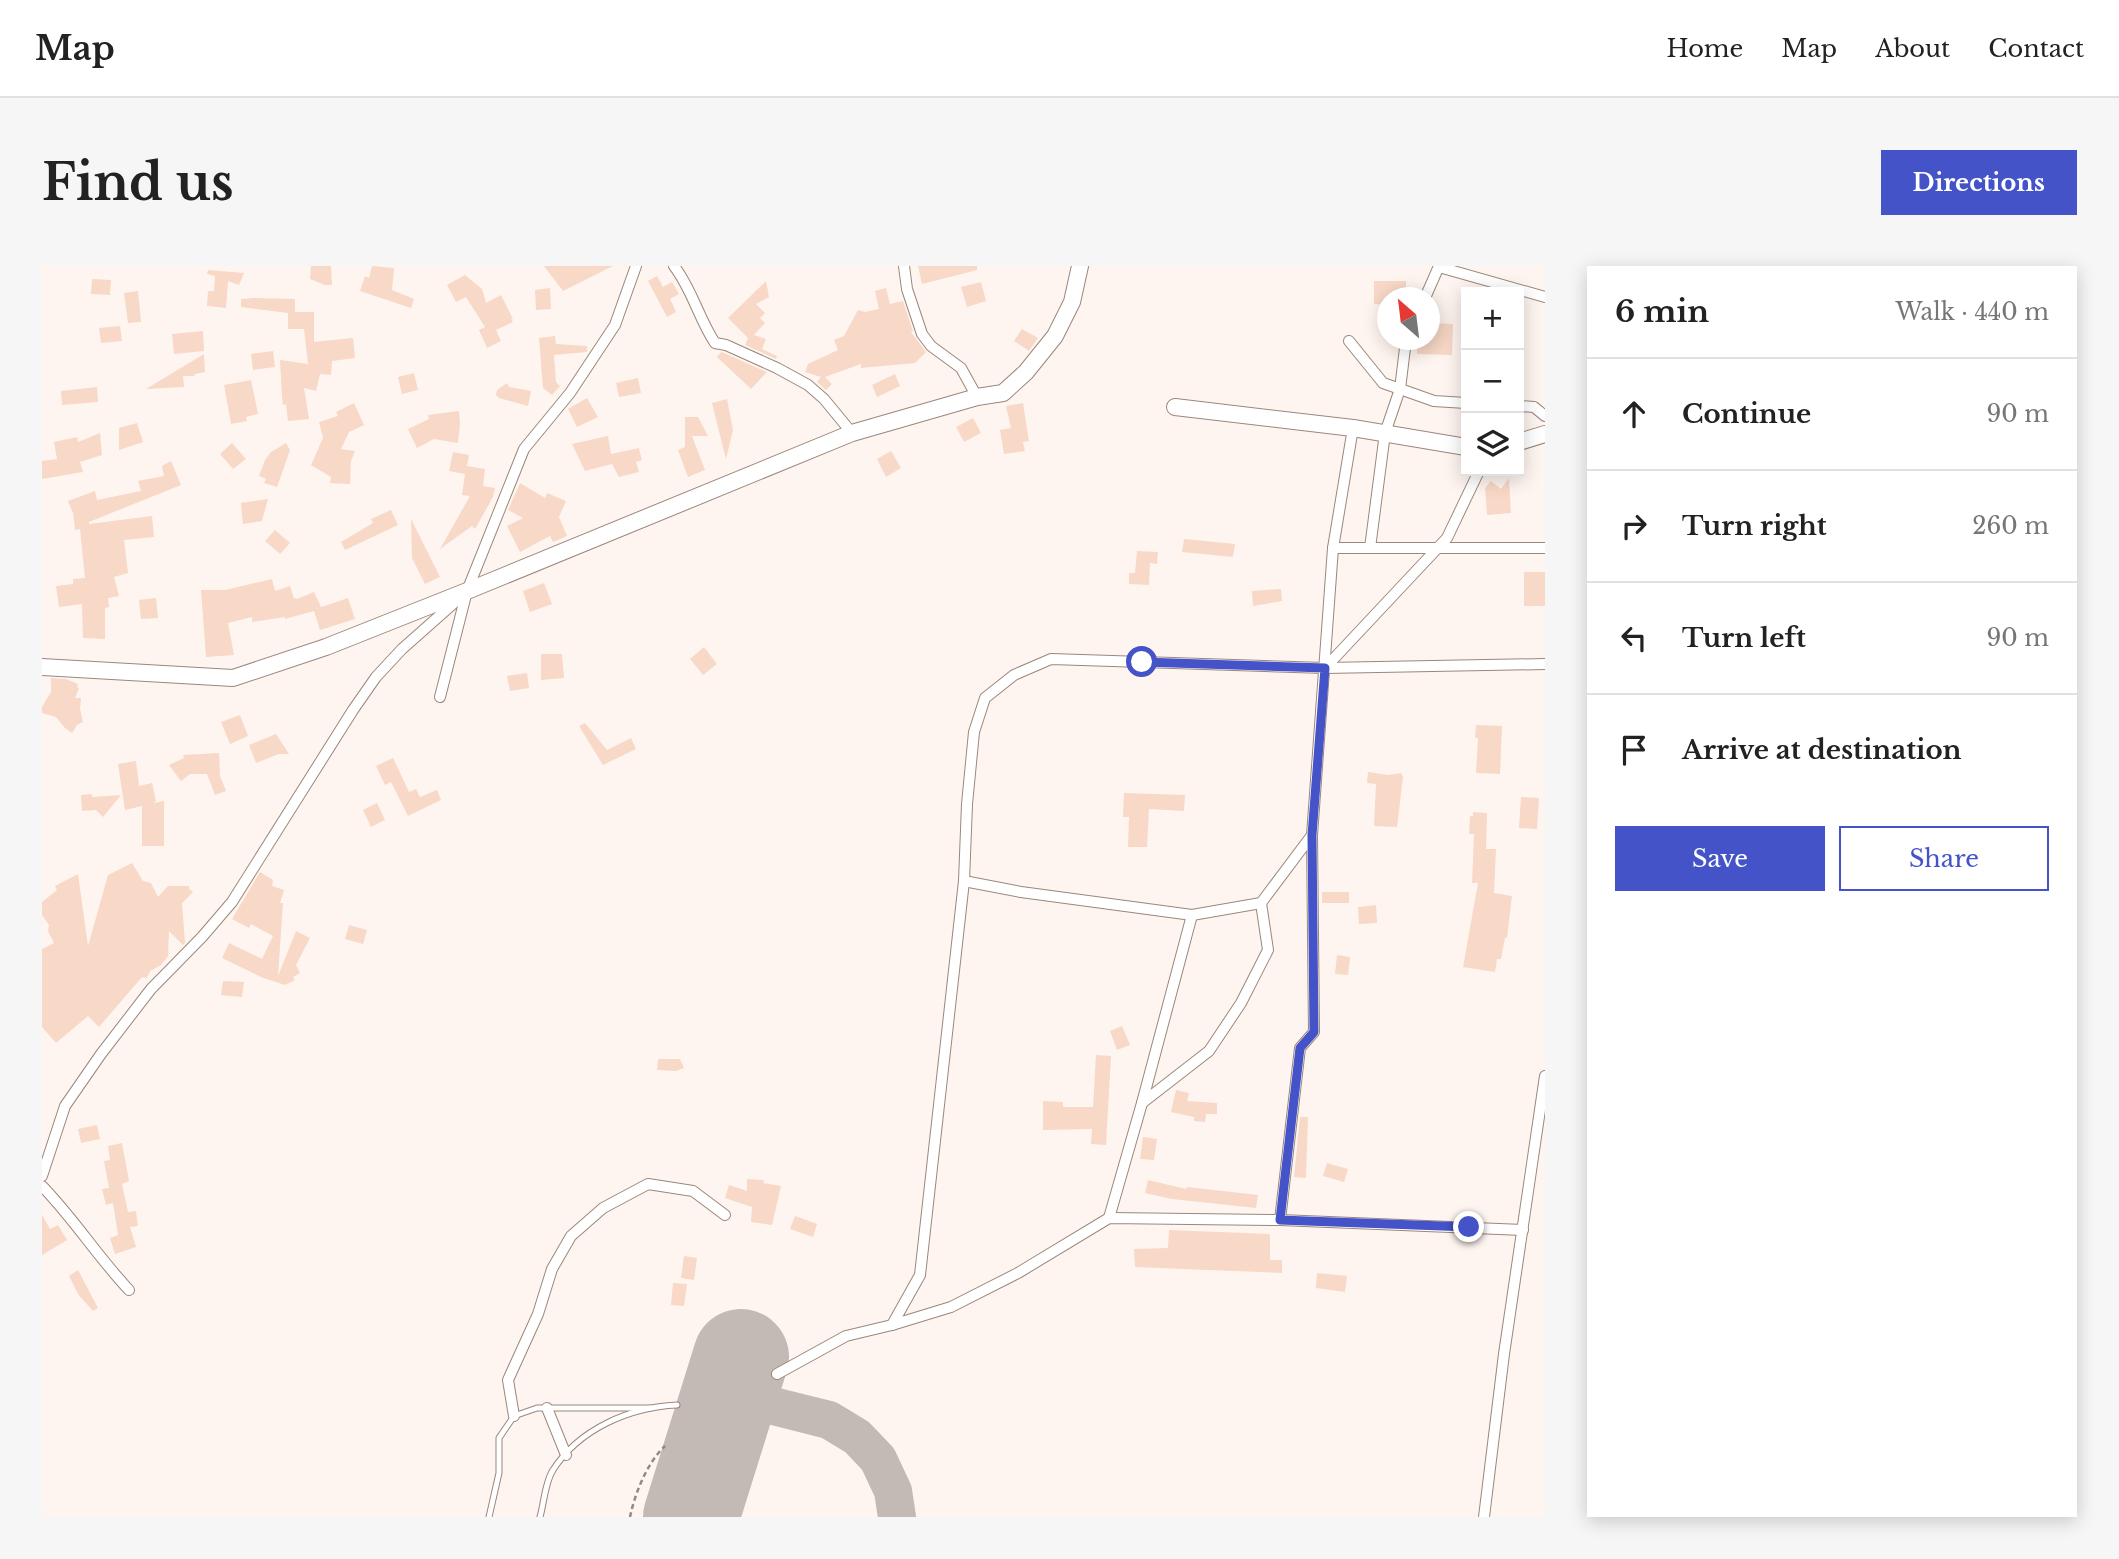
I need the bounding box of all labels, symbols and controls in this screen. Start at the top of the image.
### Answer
text: Map [35,28,115,69]
text: Home [1667,34,1743,63]
text: Map [1781,34,1837,63]
text: About [1875,34,1950,63]
text: Contact [1988,34,2084,63]
button: Directions [1881,150,2077,215]
text: Find us [42,152,234,213]
north arrow [1377,287,1440,350]
map controls [1461,287,1524,476]
button: + [1461,287,1524,350]
text: 6 min [1615,293,1709,330]
text: Walk · 440 m [1896,298,2049,326]
button: − [1461,350,1524,413]
icon: ahead [1615,395,1653,433]
text: Continue [1682,398,1811,430]
text: 90 m [1987,400,2049,428]
button: layers [1461,413,1524,476]
icon: right [1615,507,1653,545]
text: Turn right [1682,510,1827,542]
text: 260 m [1972,512,2049,540]
icon: left [1615,619,1653,657]
text: Turn left [1682,622,1806,654]
text: 90 m [1987,624,2049,652]
route start [1126,646,1157,677]
icon: arrive [1615,731,1653,769]
text: Arrive at destination [1682,734,1962,766]
button: Save [1615,826,1825,891]
button: Share [1839,826,2049,891]
route end [1453,1211,1484,1242]

